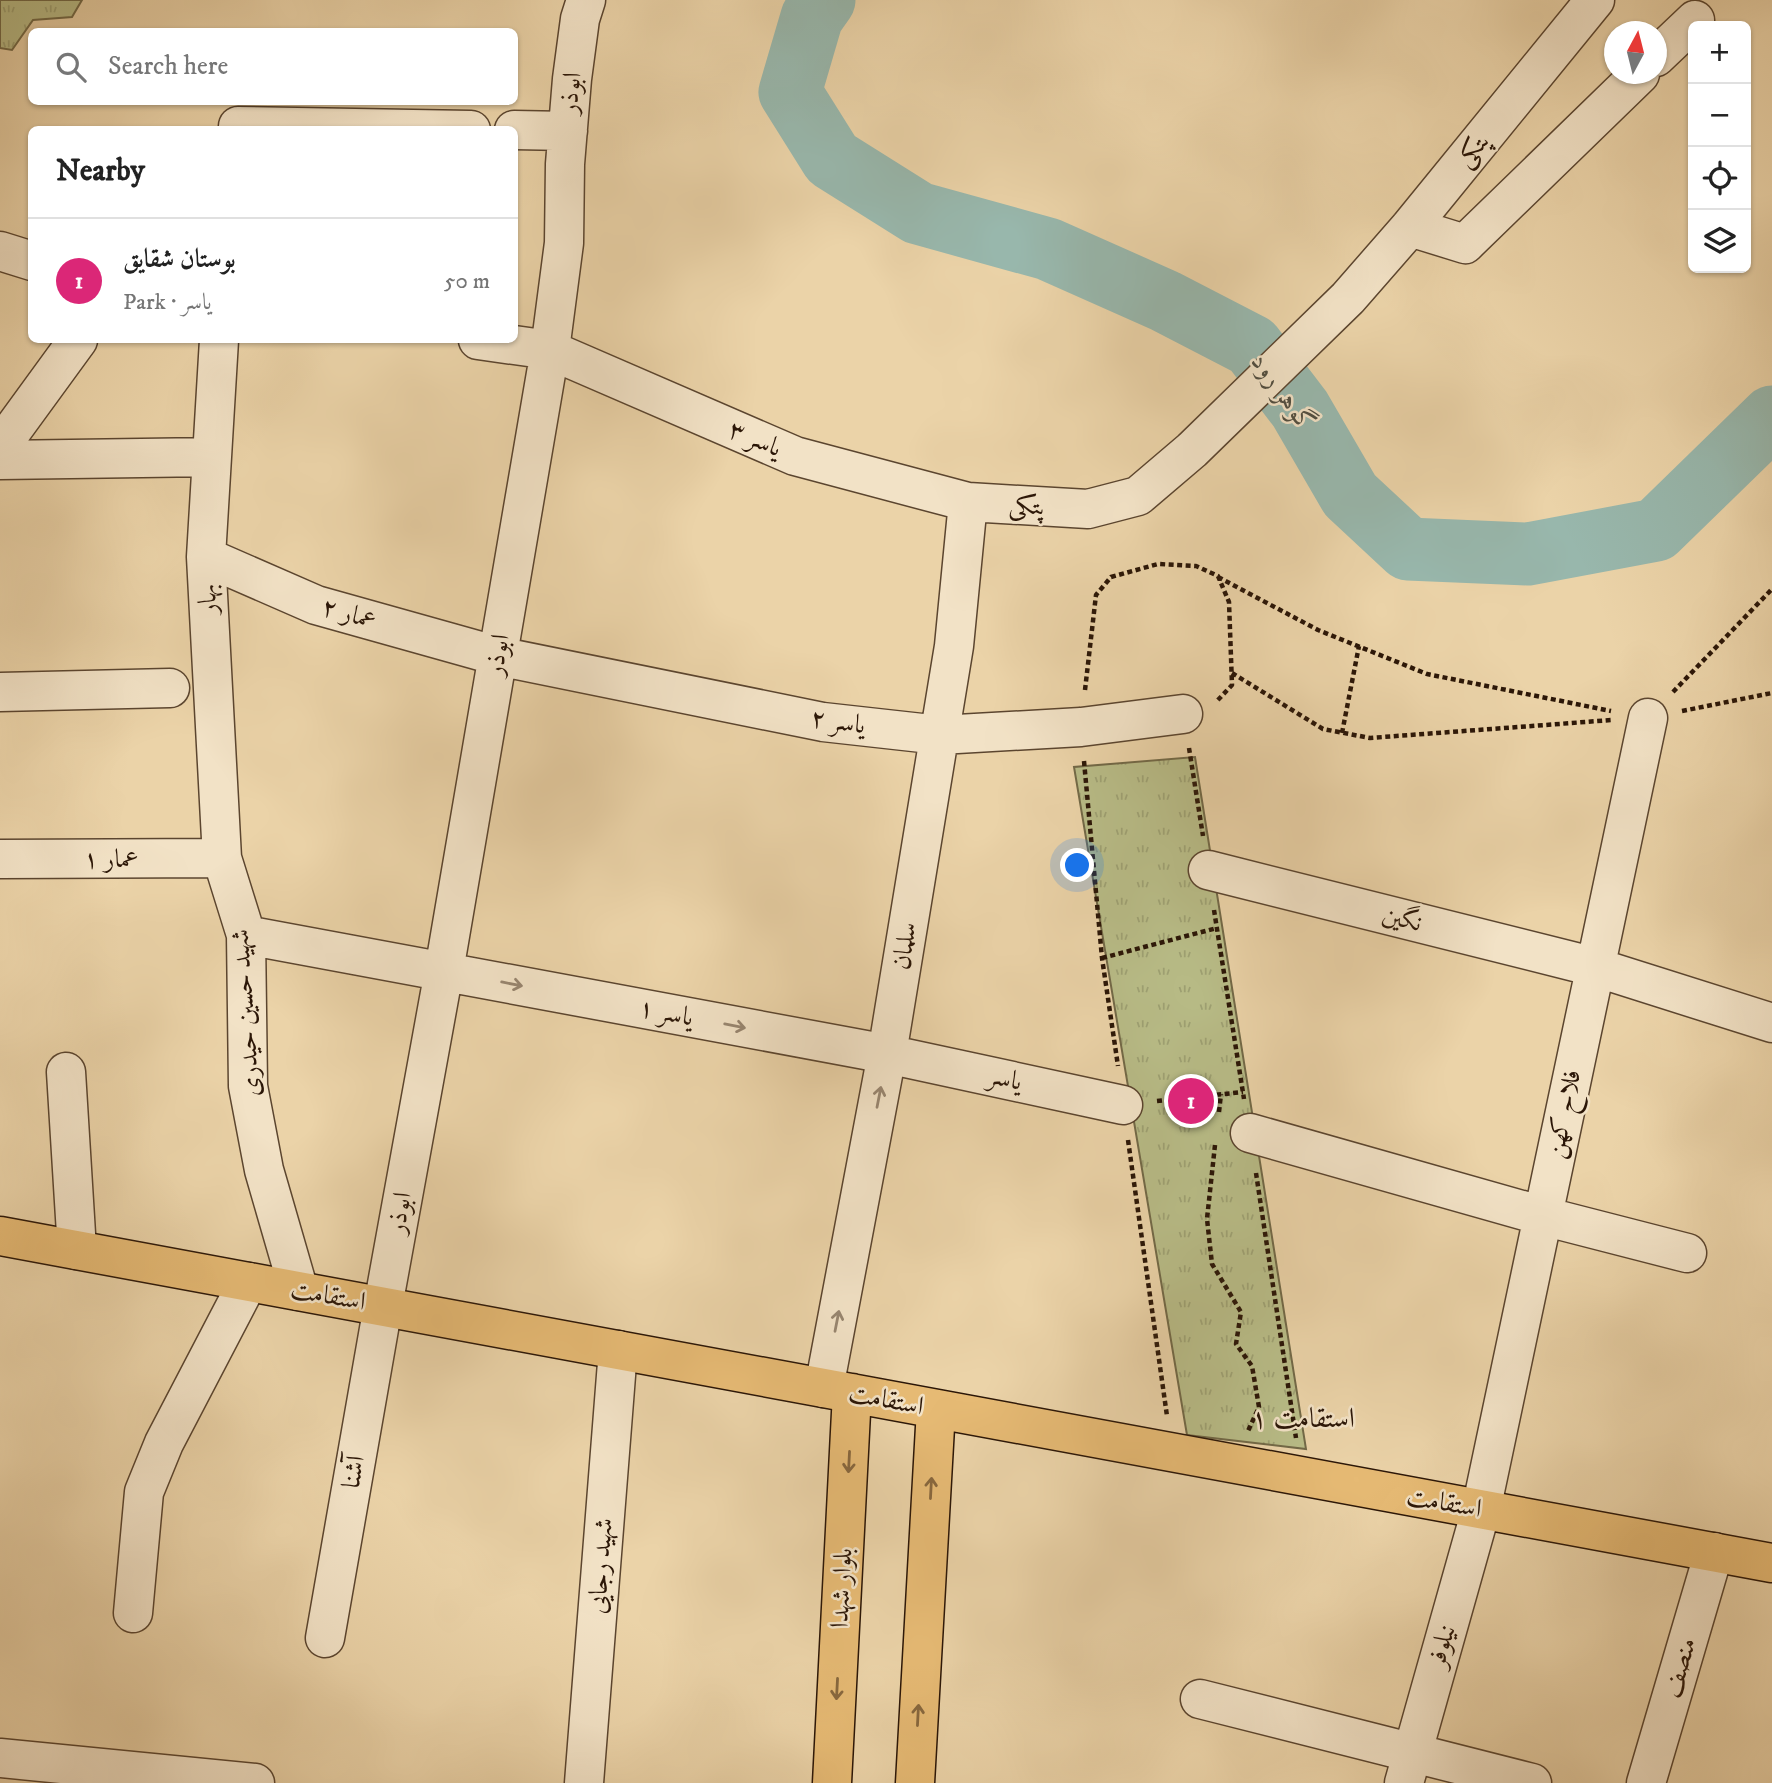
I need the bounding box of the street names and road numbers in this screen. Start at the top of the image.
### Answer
street label: ابوذر [552,71,590,118]
street label: پتکی [1449,125,1498,175]
street label: یاسر ۳ [723,413,789,466]
street label: پتکی [1008,489,1046,524]
street label: بهار [191,583,225,618]
street label: عمار ۲ [318,590,380,638]
street label: ابوذر [478,632,518,681]
street label: یاسر ۲ [808,702,870,742]
street label: عمار ۱ [83,843,139,876]
street label: نگین [1379,897,1426,940]
street label: سلمان [885,920,925,972]
street label: شهید حسین حیدری [224,928,268,1098]
street label: یاسر ۱ [636,992,698,1035]
street label: یاسر [982,1059,1027,1099]
street label: فلاح کهن [1539,1067,1595,1162]
street label: ابوذر [380,1190,420,1239]
street label: استقامت [288,1273,368,1319]
street label: استقامت [846,1377,926,1423]
street label: آشنا [335,1451,373,1491]
street label: استقامت [1404,1480,1484,1526]
street label: شهید رجایی [581,1517,621,1615]
street label: بلوار شهدا [823,1547,861,1629]
street label: نیلوفر [1419,1621,1464,1674]
street label: منصف [1656,1634,1704,1702]

